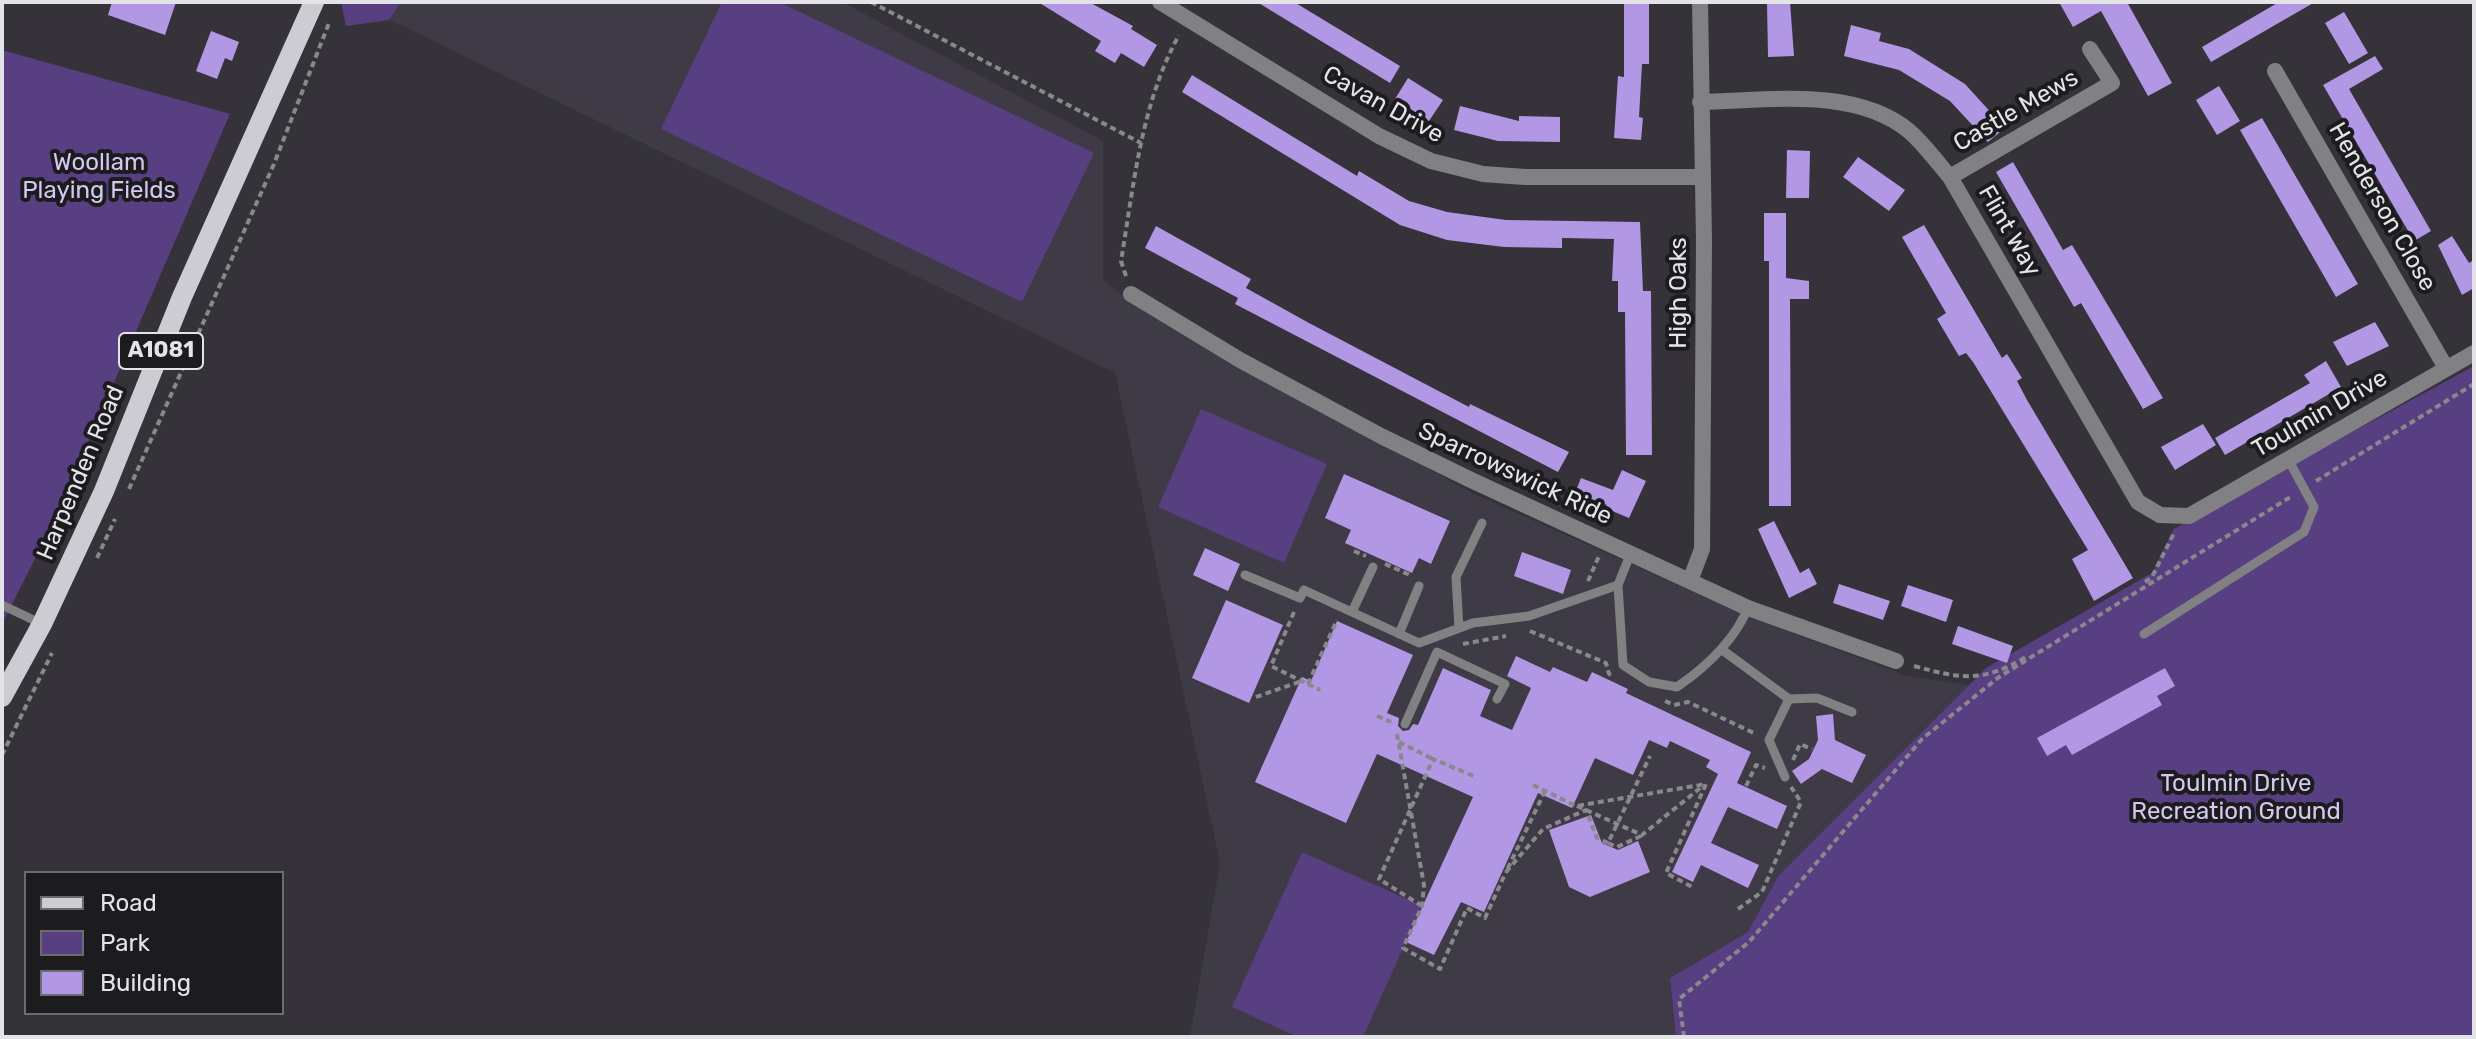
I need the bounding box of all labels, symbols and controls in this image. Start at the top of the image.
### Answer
street label: Cavan Drive [1318,60,1448,150]
street label: Castle Mews [1948,64,2084,158]
street label: Henderson Close [2322,118,2442,296]
park label: Woollam Playing Fields [22,149,176,205]
street label: Flint Way [1971,180,2047,282]
street label: High Oaks [1665,237,1693,349]
road number: A1081 [119,333,203,369]
street label: Toulmin Drive [2247,364,2393,464]
street label: Harpenden Road [31,381,131,565]
street label: Sparrowswick Ride [1413,416,1617,532]
park label: Toulmin Drive Recreation Ground [2131,770,2341,826]
legend [24,871,284,1015]
text: Road [100,889,157,917]
text: Park [100,929,150,957]
text: Building [100,969,191,997]

